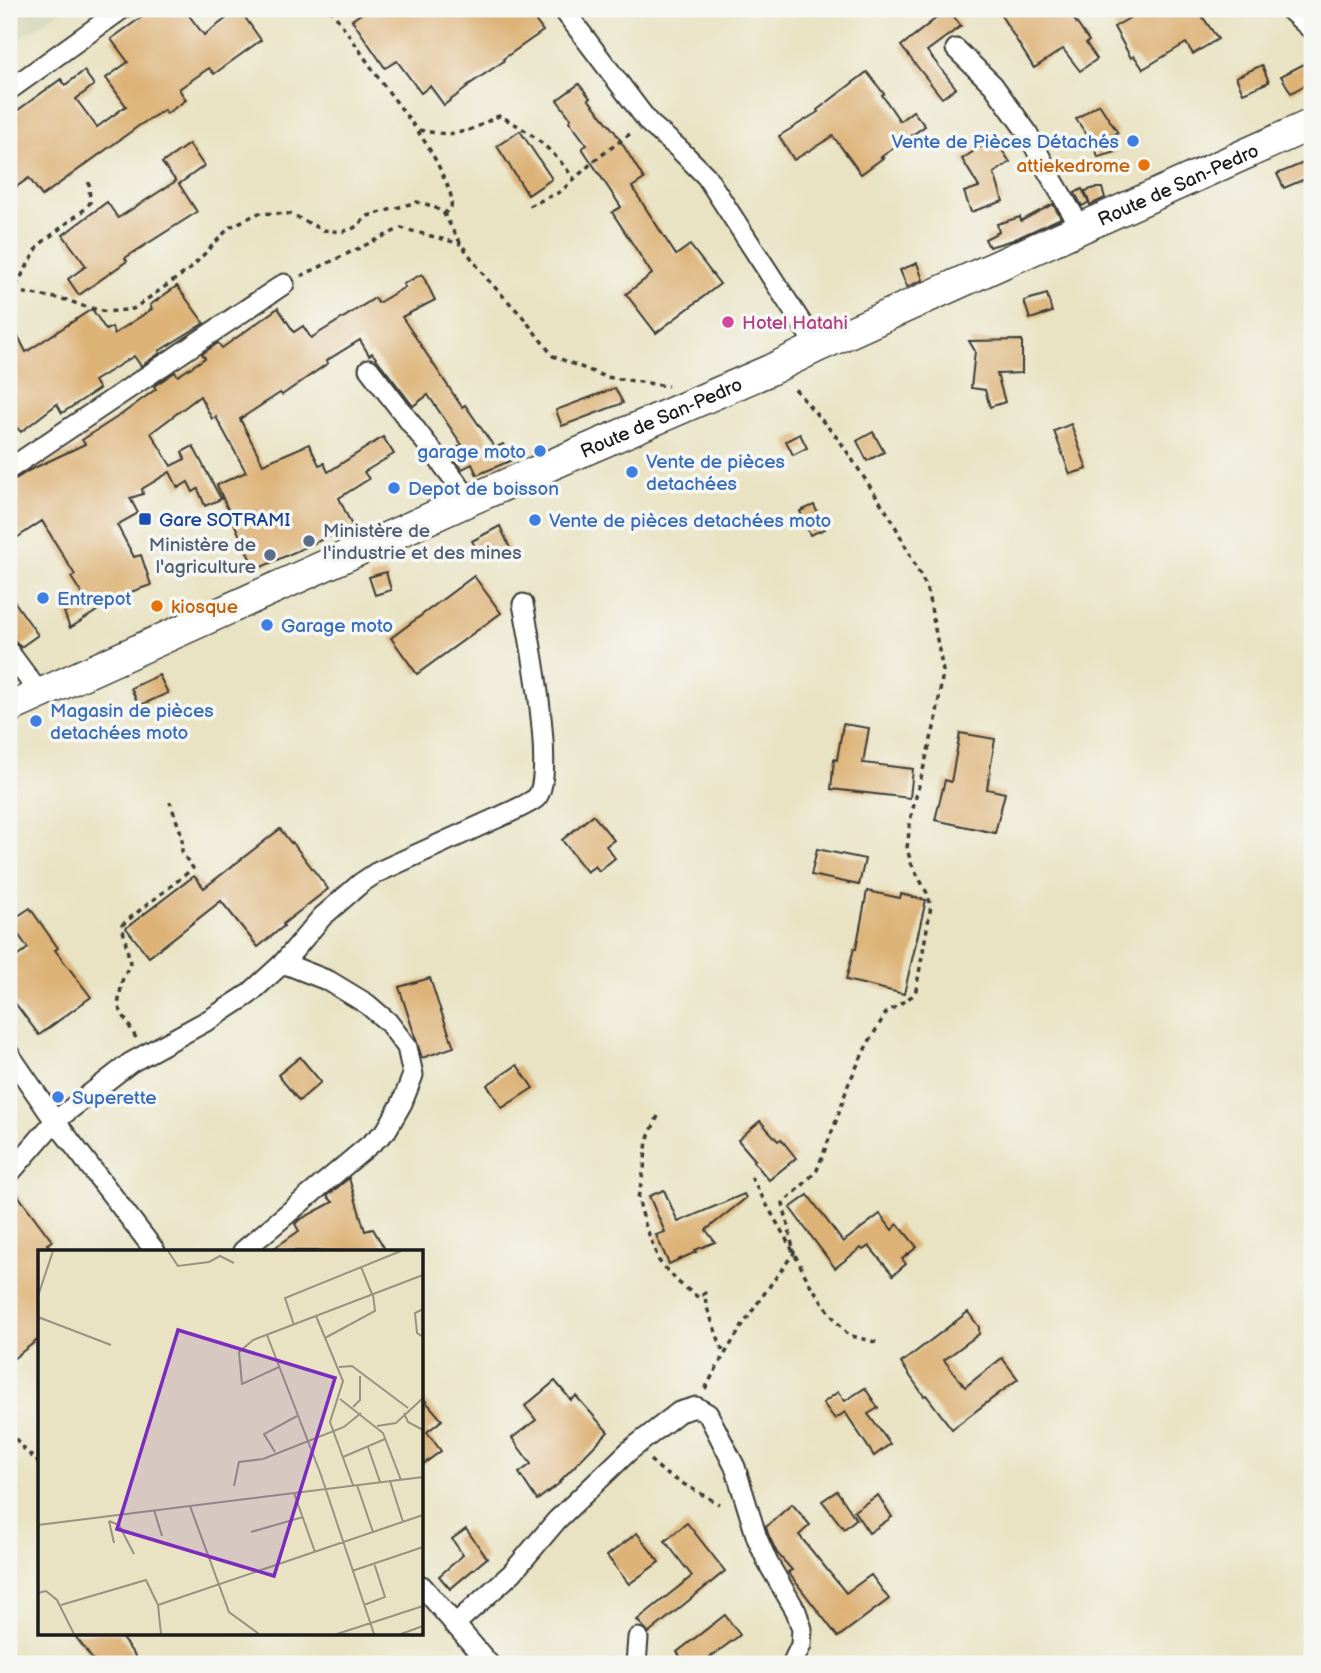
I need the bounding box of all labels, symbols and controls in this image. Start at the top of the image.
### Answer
place label: Vente de Pièces Détachés [892,131,1119,154]
marker: Vente de Pièces Détachés [1125,133,1141,149]
street label: Route de San-Pedro [1095,140,1263,232]
place label: attiekedrome [1016,155,1130,178]
marker: attiekedrome [1136,157,1152,173]
place label: Hotel Hatahi [742,312,848,335]
marker: Hotel Hatahi [720,314,736,330]
street label: Route de San-Pedro [577,373,746,464]
place label: garage moto [417,441,526,464]
marker: garage moto [532,443,548,459]
place label: Vente de pièces detachées [646,451,785,496]
marker: Vente de pièces detachées [624,464,640,480]
place label: Depot de boisson [408,478,559,501]
marker: Depot de boisson [386,480,402,496]
place label: Gare SOTRAMI [159,509,290,532]
place label: Vente de pièces detachées moto [549,510,831,533]
marker: Gare SOTRAMI [137,511,153,527]
marker: Vente de pièces detachées moto [527,512,543,528]
place label: Ministère de l'industrie et des mines [323,520,522,565]
marker: Ministère de l'industrie et des mines [301,533,317,549]
place label: Ministère de l'agriculture [149,534,256,579]
marker: Ministère de l'agriculture [262,547,278,563]
place label: Entrepot [57,588,131,611]
marker: Entrepot [35,590,51,606]
place label: kiosque [171,596,238,619]
marker: kiosque [149,598,165,614]
place label: Garage moto [281,615,393,638]
marker: Garage moto [259,617,275,633]
place label: Magasin de pièces detachées moto [50,700,214,745]
marker: Magasin de pièces detachées moto [28,713,44,729]
place label: Superette [72,1087,156,1110]
marker: Superette [50,1089,66,1105]
inset map [38,1250,424,1634]

